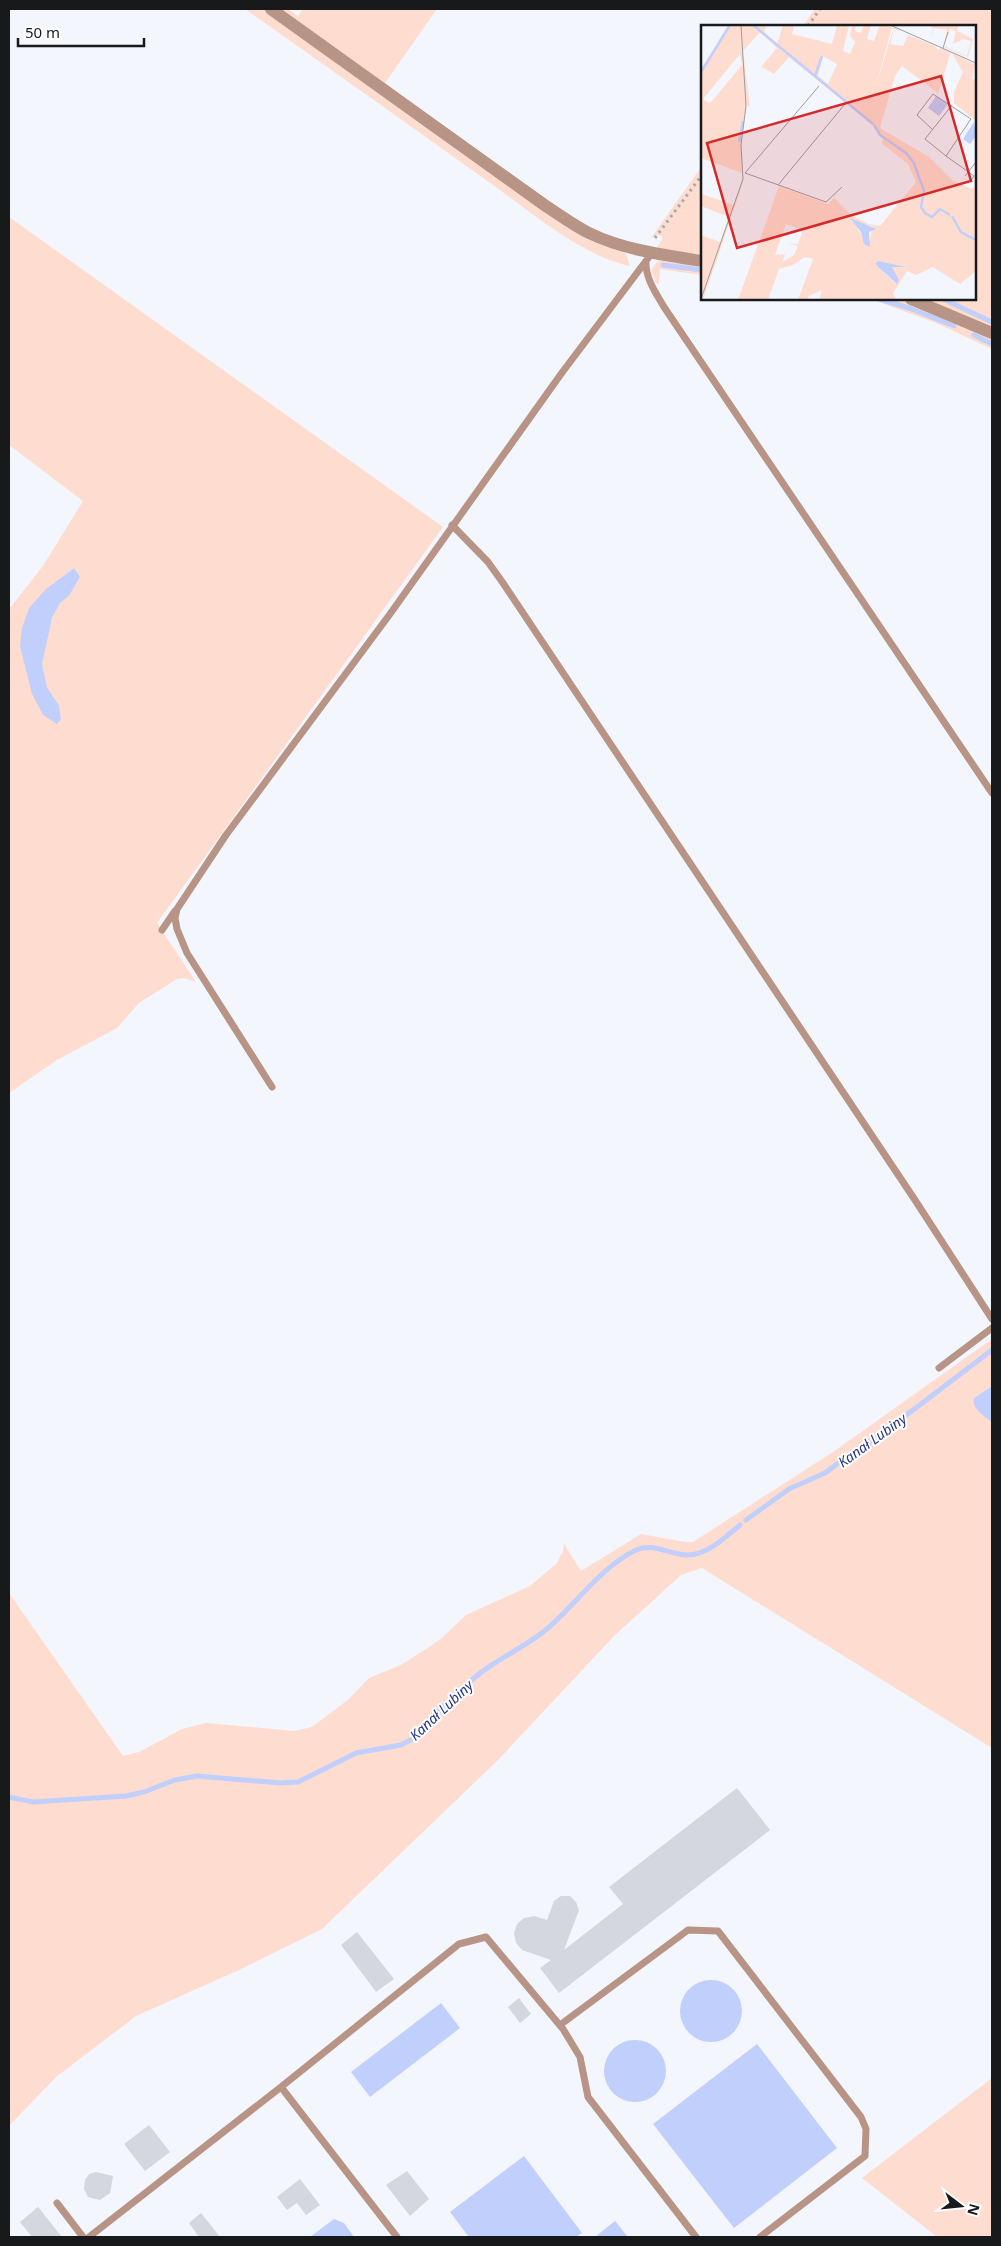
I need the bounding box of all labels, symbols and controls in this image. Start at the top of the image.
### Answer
scale bar [18,15,144,47]
text: 50 m [25,22,60,42]
inset map [701,25,976,300]
water label: Kanał Lubiny [834,1408,911,1471]
water label: Kanał Lubiny [405,1675,478,1744]
north arrow [936,2181,986,2231]
text: N [963,2202,985,2218]

